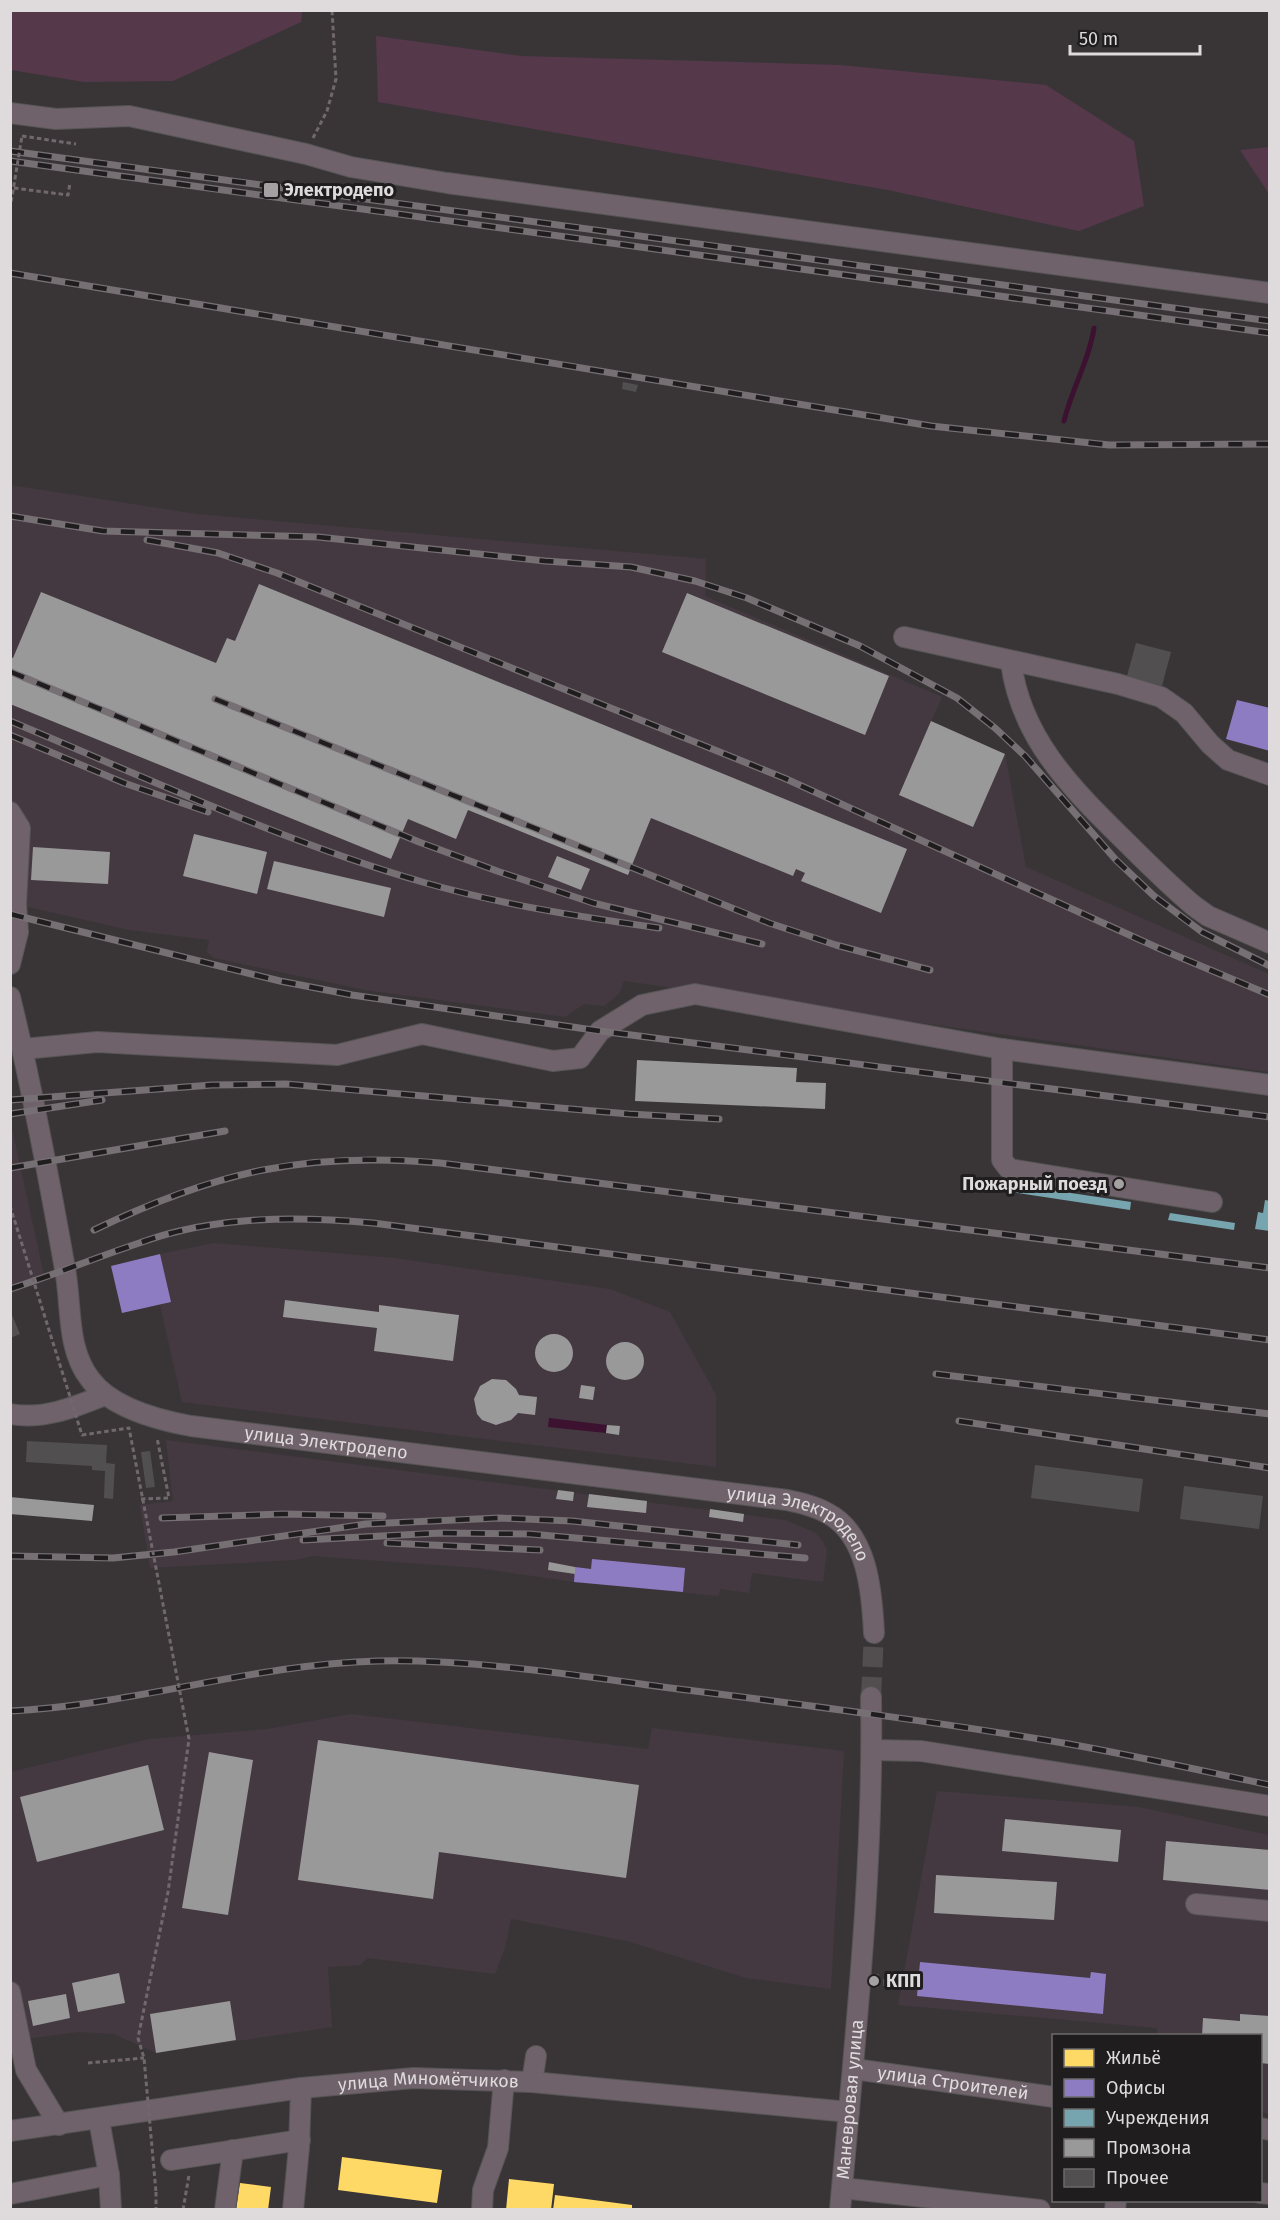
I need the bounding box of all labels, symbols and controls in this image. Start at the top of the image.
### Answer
scale bar [1070,18,1200,56]
text: 50 m [1079,28,1118,50]
place label: Электродепо [284,179,394,201]
marker: Электродепо [262,181,280,199]
place label: Пожарный поезд [962,1173,1107,1195]
marker: Пожарный поезд [1112,1177,1126,1191]
street label: улица Электродепо [243,1422,409,1464]
street label: улица Электродепо [726,1482,874,1564]
place label: КПП [886,1970,921,1992]
marker: КПП [867,1974,881,1988]
street label: Маневровая улица [832,2019,868,2180]
legend [1052,2034,1262,2202]
text: Жильё [1106,2047,1161,2069]
street label: улица Строителей [876,2061,1030,2104]
street label: улица Миномётчиков [337,2067,519,2096]
text: Офисы [1106,2077,1166,2099]
text: Учреждения [1106,2107,1210,2129]
text: Промзона [1106,2137,1191,2159]
text: Прочее [1106,2167,1169,2189]

